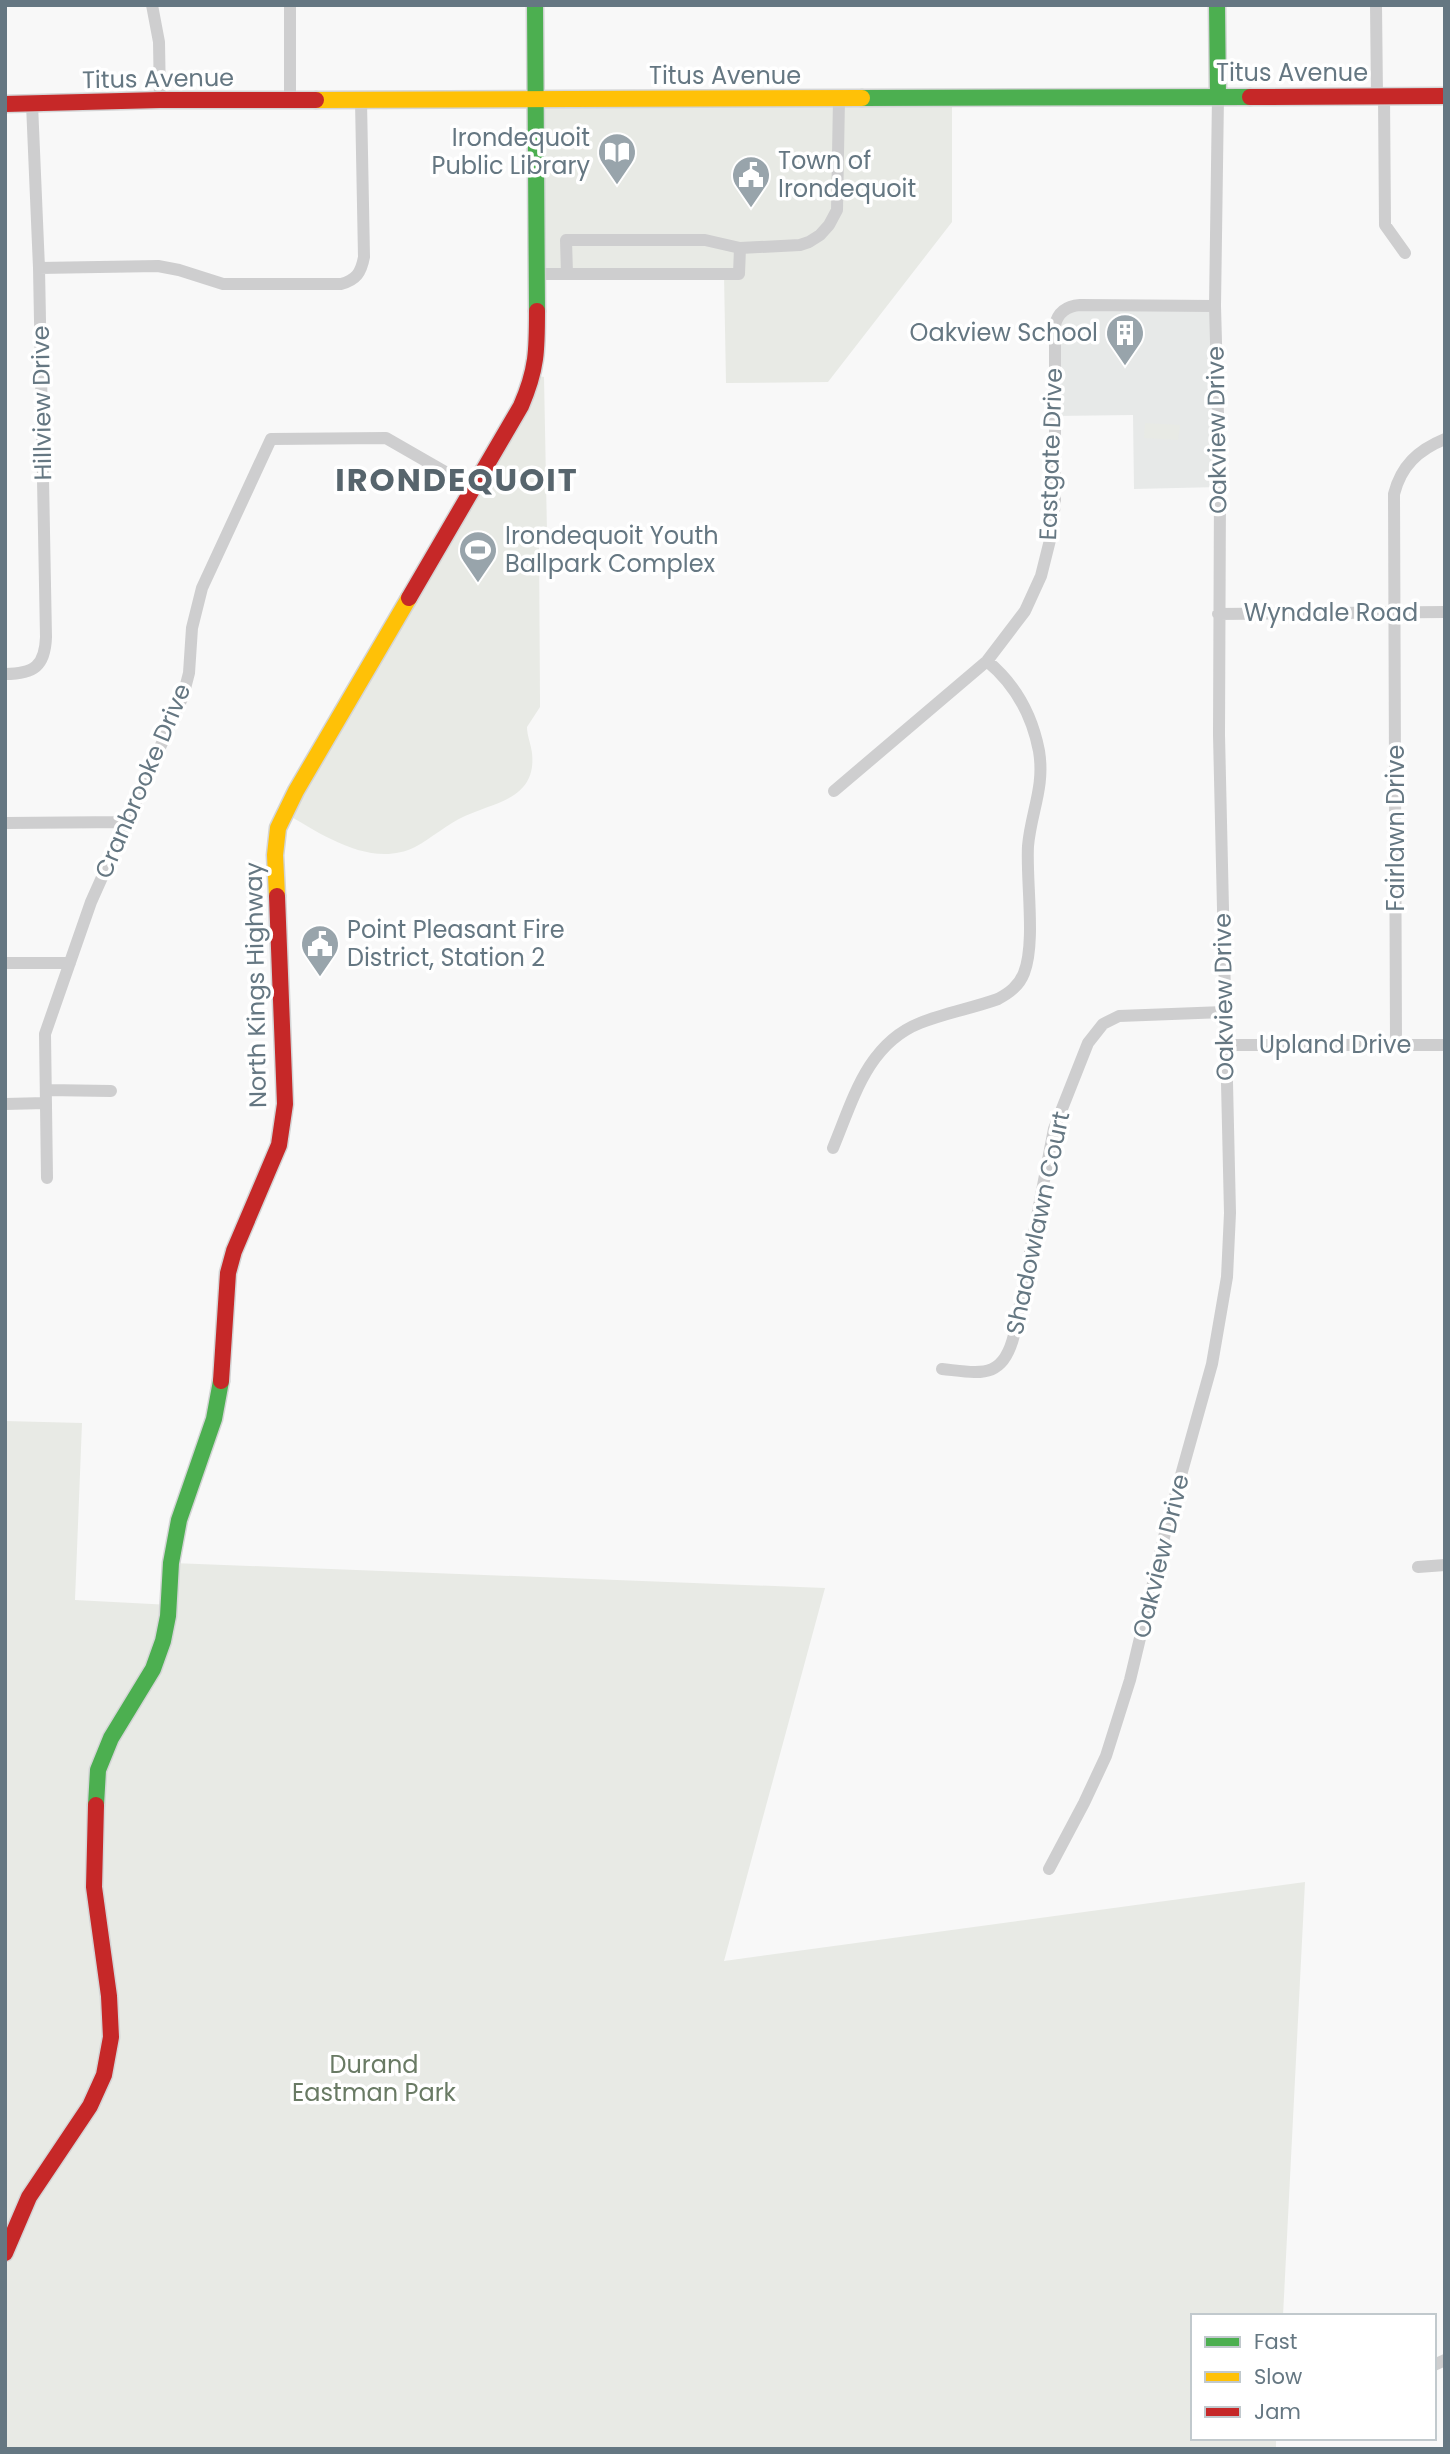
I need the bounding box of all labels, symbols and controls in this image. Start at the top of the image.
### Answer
street label: Titus Avenue [1216,56,1368,89]
street label: Titus Avenue [649,59,801,92]
street label: Titus Avenue [82,61,234,96]
place label: Irondequoit Public Library [432,121,590,182]
library icon: Irondequoit Public Library [596,131,638,186]
place label: Town of Irondequoit [778,144,916,205]
public building icon: Town of Irondequoit [730,154,772,209]
building icon: Oakview School [1104,312,1146,367]
place label: Oakview School [910,316,1098,349]
street label: Hillview Drive [24,325,59,481]
street label: Oakview Drive [1199,346,1234,514]
street label: Eastgate Drive [1031,367,1070,541]
district label: IRONDEQUOIT [335,457,579,502]
place label: Irondequoit Youth Ballpark Complex [505,519,719,580]
sports icon: Irondequoit Youth Ballpark Complex [457,529,499,584]
street label: Wyndale Road [1244,596,1418,629]
street label: Cranbrooke Drive [87,678,199,883]
street label: Fairlawn Drive [1379,745,1412,911]
street label: North Kings Highway [237,861,274,1108]
place label: Point Pleasant Fire District, Station 2 [347,913,565,974]
street label: Oakview Drive [1206,913,1241,1081]
public building icon: Point Pleasant Fire District, Station 2 [299,923,341,978]
street label: Upland Drive [1259,1028,1411,1061]
street label: Shadowlawn Court [998,1108,1077,1338]
street label: Oakview Drive [1124,1470,1197,1641]
park label: Durand Eastman Park [292,2048,457,2109]
legend [1191,2314,1436,2440]
text: Fast [1254,2327,1297,2356]
text: Slow [1254,2362,1302,2391]
text: Jam [1254,2397,1301,2426]

